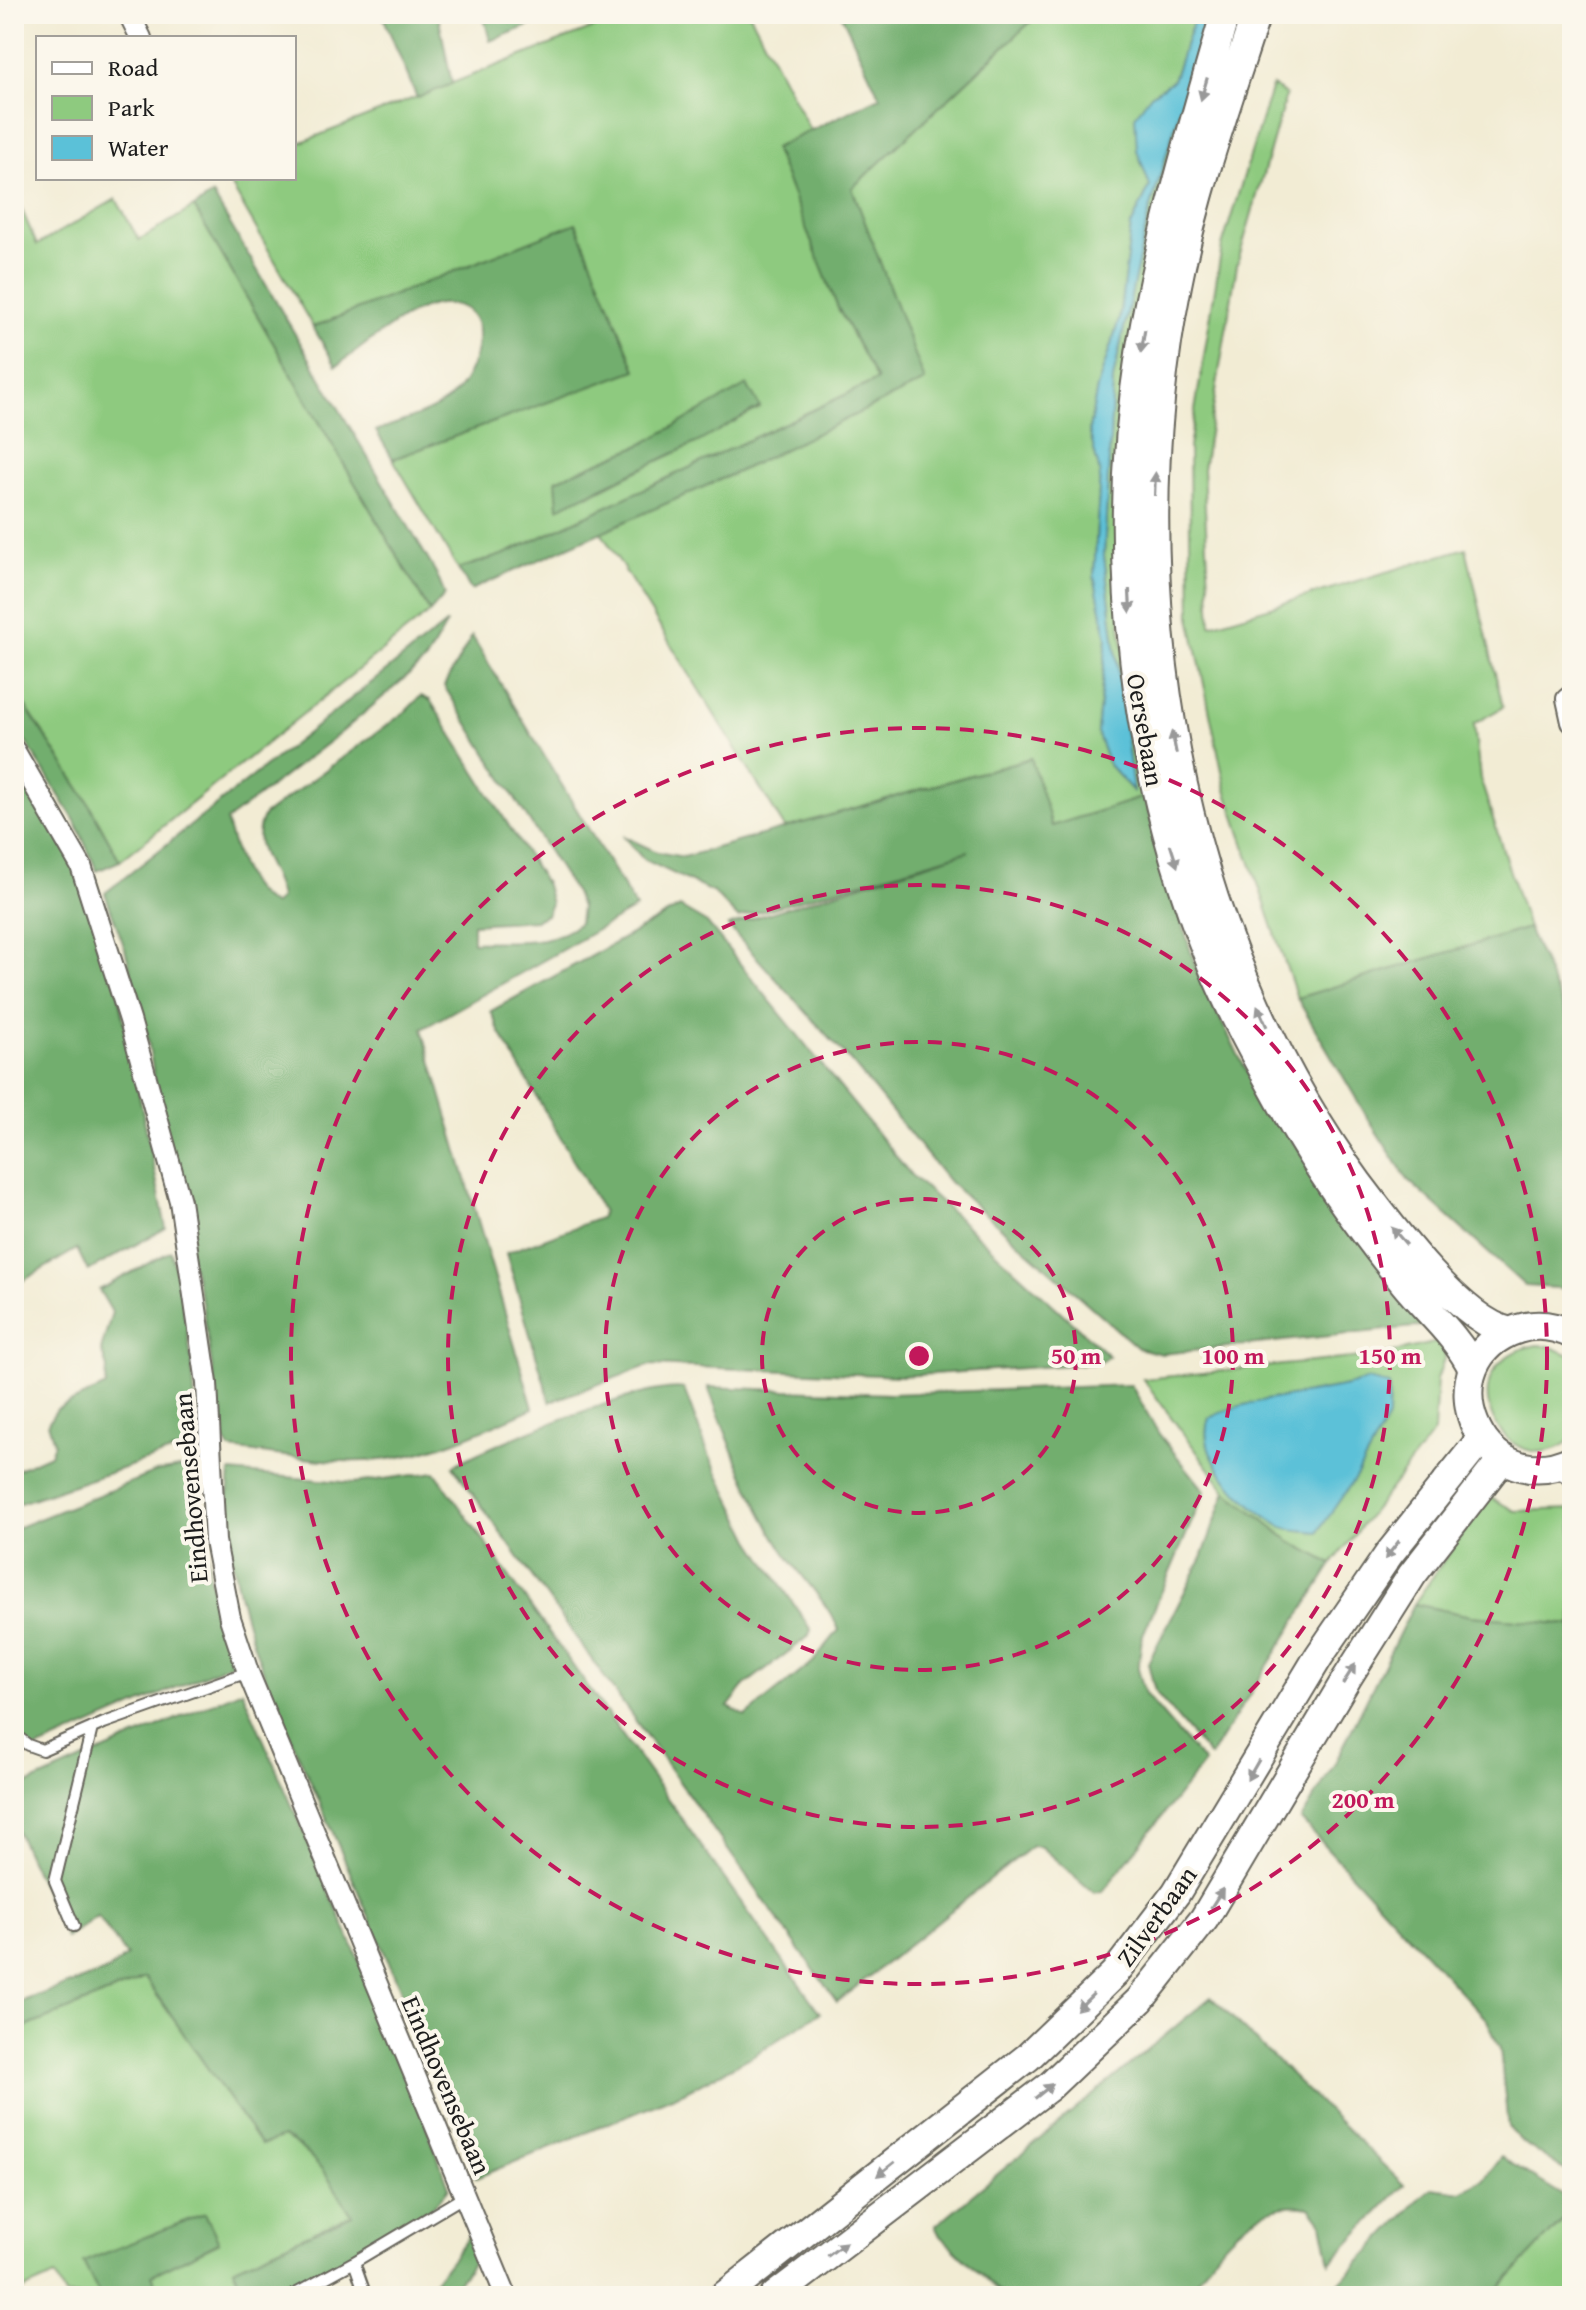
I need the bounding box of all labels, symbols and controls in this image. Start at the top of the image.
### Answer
legend [36,36,296,180]
text: Road [108,50,158,85]
one-way arrow [1198,77,1210,102]
text: Park [108,90,155,125]
text: Water [108,130,169,165]
one-way arrow [1136,329,1148,354]
one-way arrow [1148,471,1161,496]
one-way arrow [1123,589,1136,614]
street label: Oersebaan [1117,671,1175,790]
one-way arrow [1168,730,1180,755]
one-way arrow [1169,844,1181,868]
one-way arrow [1255,1004,1268,1028]
one-way arrow [1391,1226,1408,1246]
text: 50 m [1051,1338,1102,1373]
text: 100 m [1201,1338,1265,1373]
text: 150 m [1358,1338,1422,1373]
centre of rings [905,1342,933,1370]
street label: Eindhovensebaan [162,1391,218,1585]
one-way arrow [1384,1540,1401,1560]
one-way arrow [1342,1663,1356,1685]
one-way arrow [1246,1759,1260,1781]
text: 200 m [1331,1782,1395,1817]
street label: Zilverbaan [1106,1857,1206,1974]
one-way arrow [1209,1887,1223,1909]
street label: Eindhovensebaan [392,1990,502,2181]
one-way arrow [1076,1992,1095,2011]
one-way arrow [1033,2082,1054,2099]
one-way arrow [876,2161,896,2177]
one-way arrow [827,2241,847,2257]

